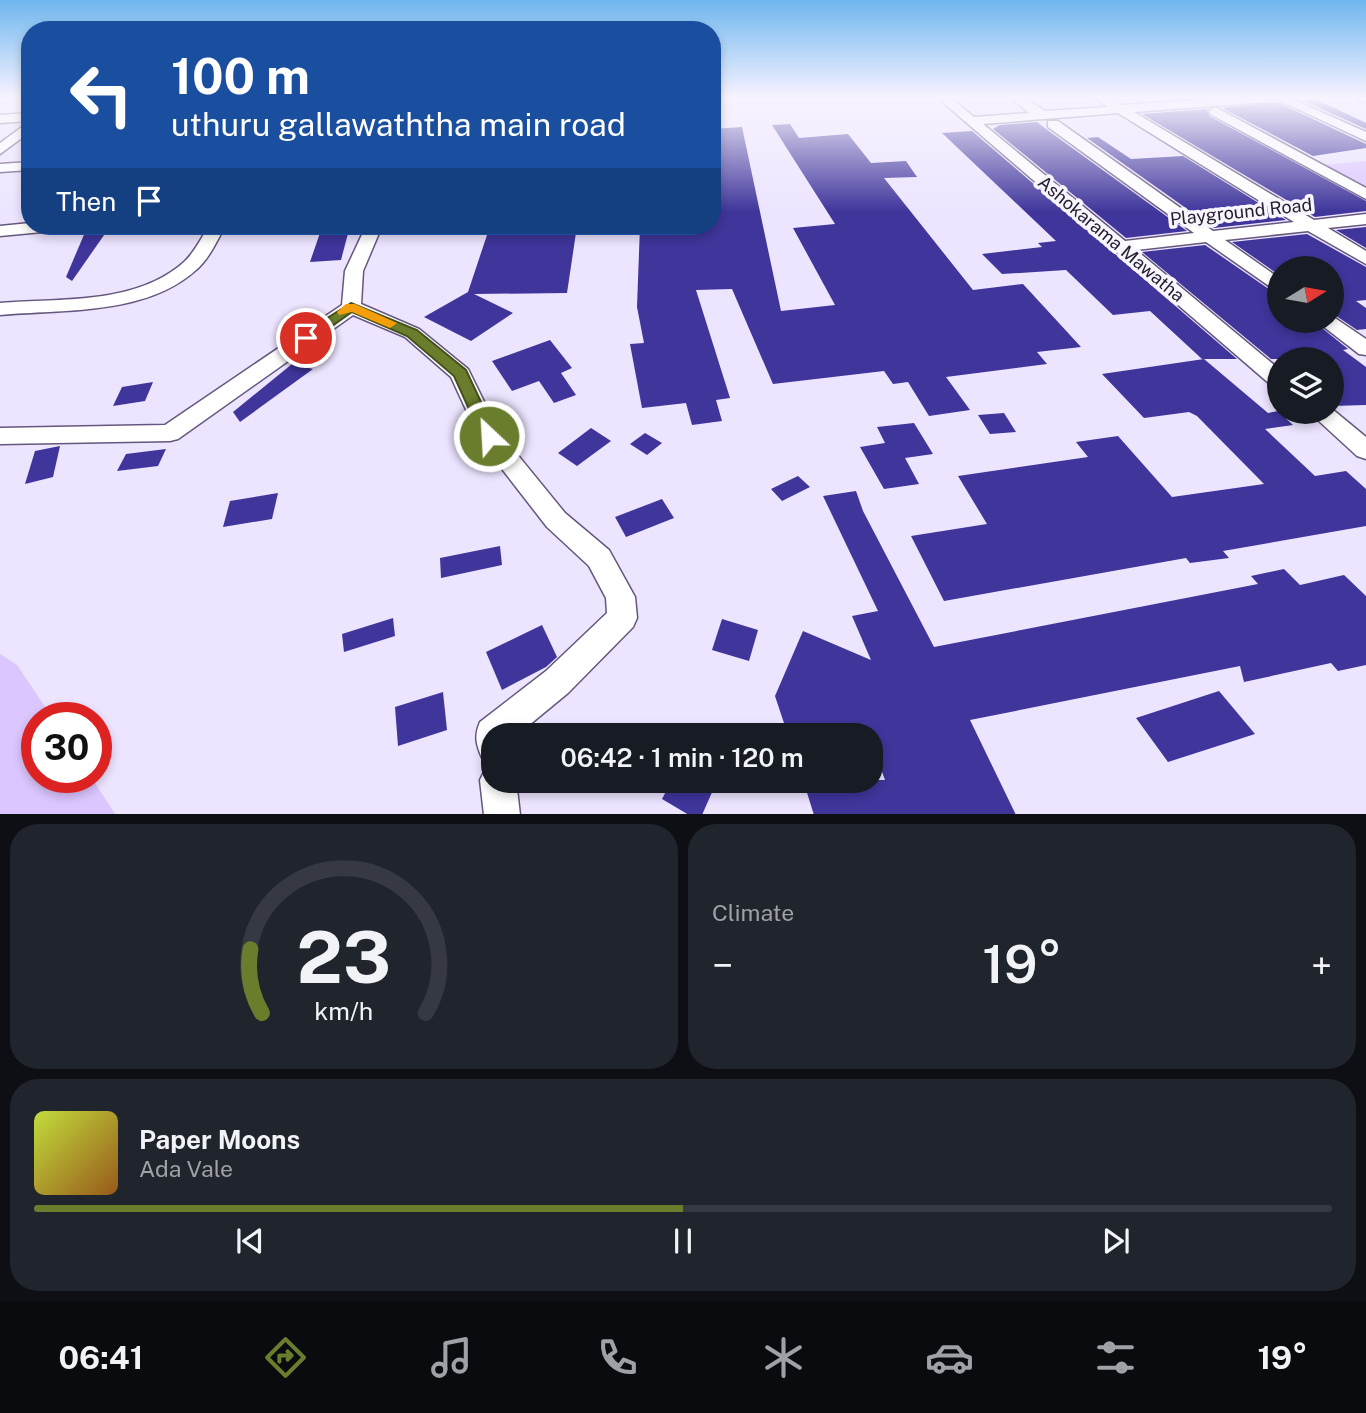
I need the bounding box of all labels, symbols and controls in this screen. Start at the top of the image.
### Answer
text: 100 m [171,47,310,105]
icon: left [56,49,147,140]
text: uthuru gallawaththa main road [171,106,626,143]
street label: Ashokarama Mawatha [1034,171,1189,306]
icon: arrive [130,182,168,220]
text: Then [56,186,116,217]
street label: Playground Road [1169,194,1313,229]
north arrow [1267,256,1344,332]
map controls [1267,256,1344,424]
pin [276,308,336,368]
icon: arrive [287,319,325,357]
button: layers [1267,347,1344,424]
position arrow [452,399,526,473]
speed limit sign: 30 [21,702,112,793]
text: 06:42 · 1 min · 120 m [560,742,804,773]
text: Climate [712,899,794,926]
text: 23 [297,914,391,999]
text: 19° [982,934,1062,995]
text: − [712,943,733,988]
text: + [1311,943,1332,988]
text: km/h [315,995,373,1025]
text: Paper Moons [139,1124,300,1155]
text: Ada Vale [139,1155,233,1182]
icon: previous [231,1222,269,1260]
icon: pause [664,1222,702,1260]
icon: next [1097,1222,1135,1260]
icon: directions [261,1333,310,1382]
icon: music [427,1333,476,1382]
icon: phone [593,1333,642,1382]
icon: climate [759,1333,808,1382]
icon: car [925,1333,974,1382]
icon: filters [1091,1333,1140,1382]
text: 06:41 [59,1339,143,1376]
text: 19° [1257,1339,1307,1376]

